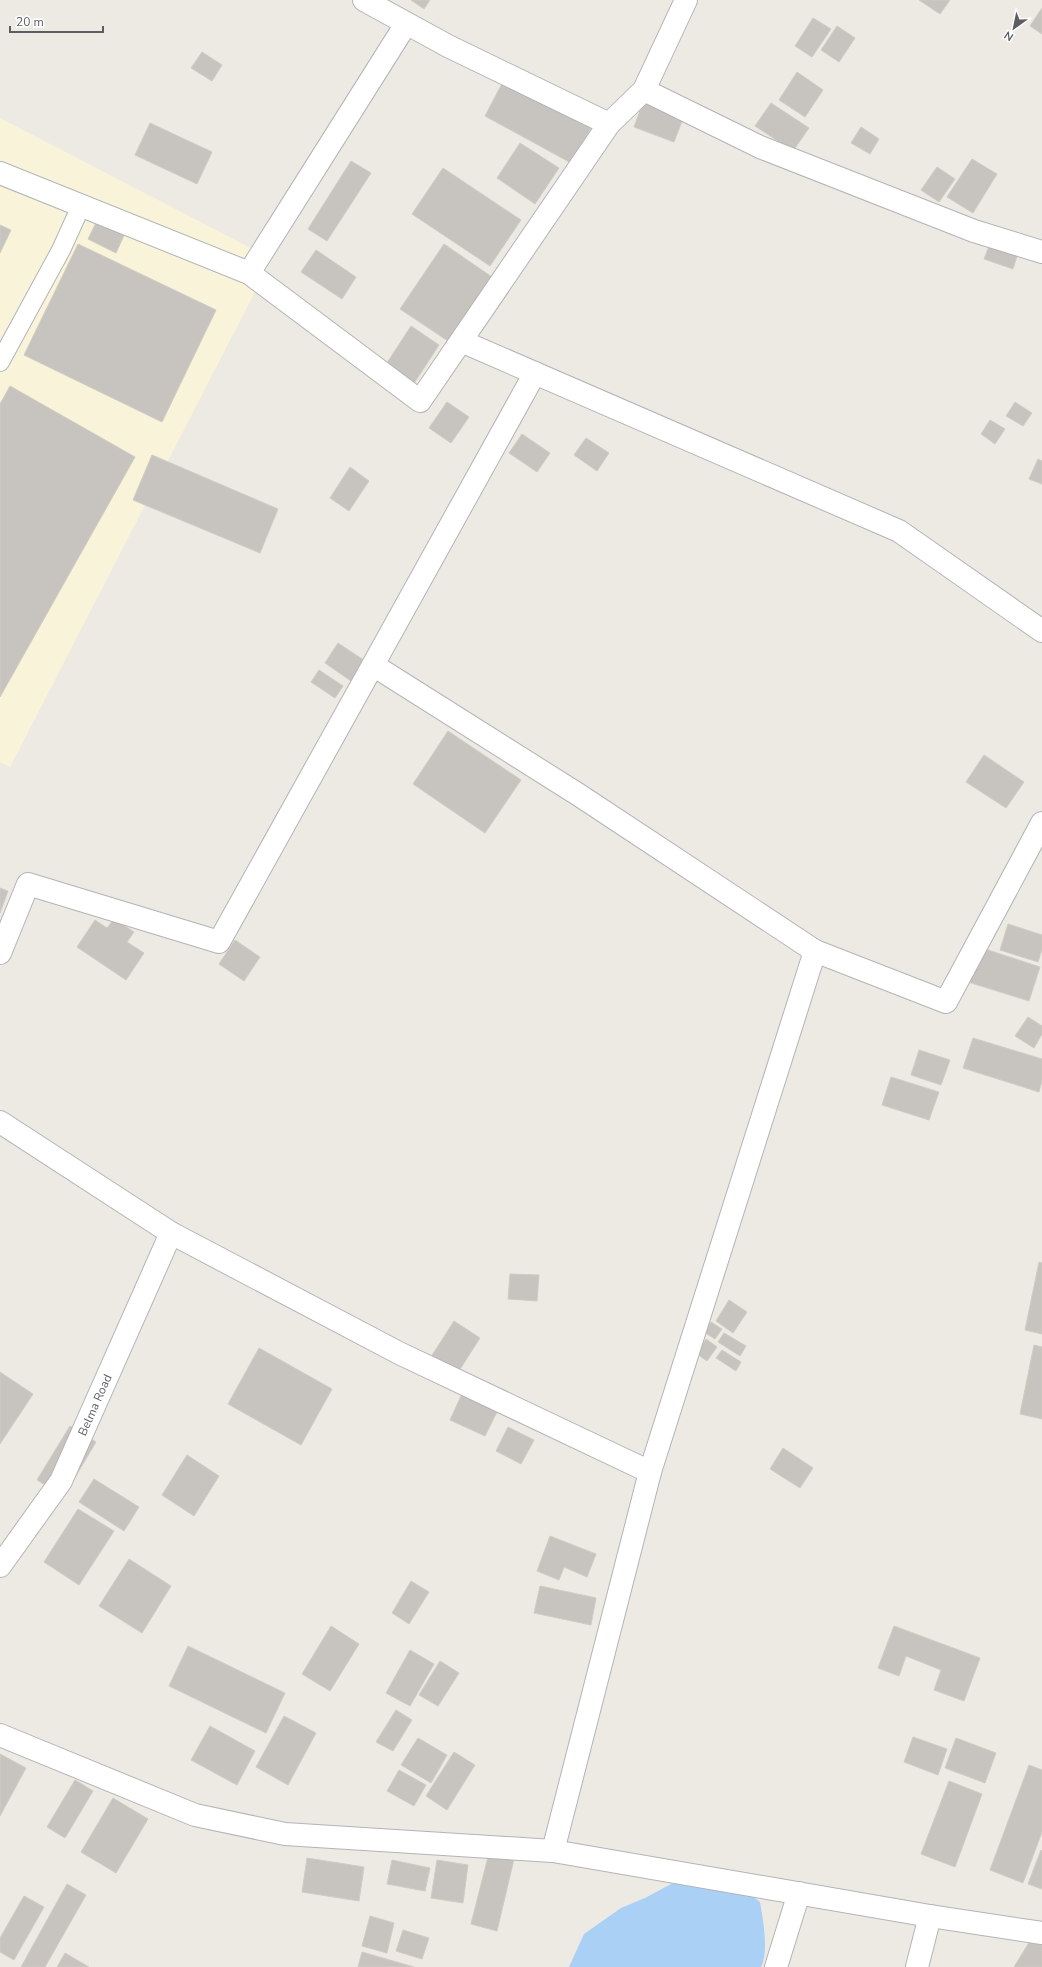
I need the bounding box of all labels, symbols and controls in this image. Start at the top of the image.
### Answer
scale bar [10,8,103,34]
north arrow [994,8,1034,48]
text: 20 m [16,14,44,30]
text: N [1001,27,1016,44]
street label: Belma Road [74,1372,116,1438]

